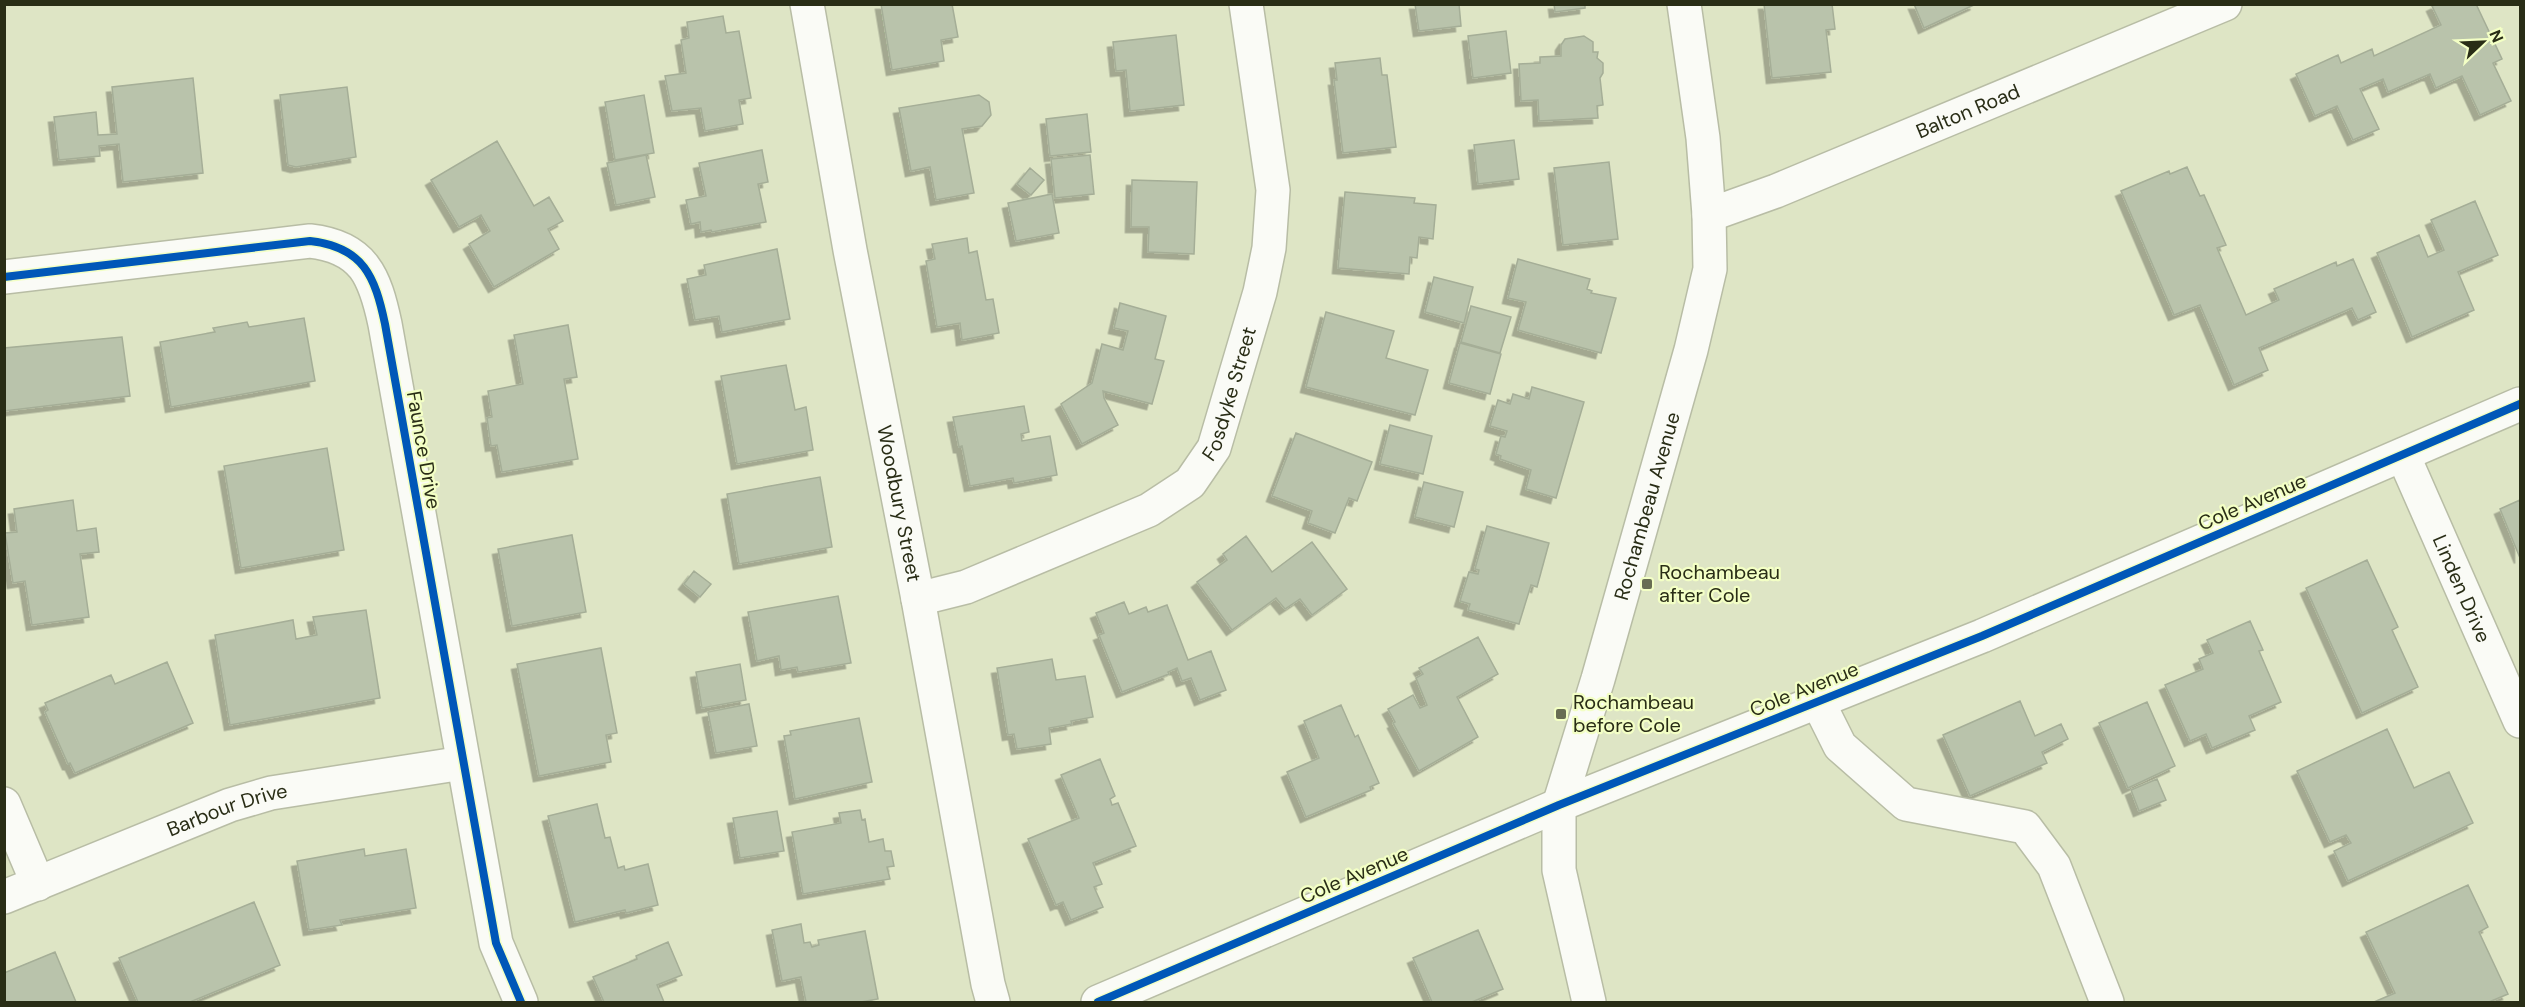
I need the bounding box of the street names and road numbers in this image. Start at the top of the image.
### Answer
street label: Balton Road [1912,78,2024,144]
street label: Fosdyke Street [1196,324,1262,466]
street label: Faunce Drive [401,389,447,511]
street label: Rochambeau Avenue [1608,409,1686,603]
street label: Woodbury Street [871,423,927,584]
street label: Cole Avenue [2194,468,2310,536]
street label: Linden Drive [2427,531,2497,647]
street label: Cole Avenue [1746,655,1862,723]
street label: Barbour Drive [163,778,289,842]
street label: Cole Avenue [1296,841,1412,909]

